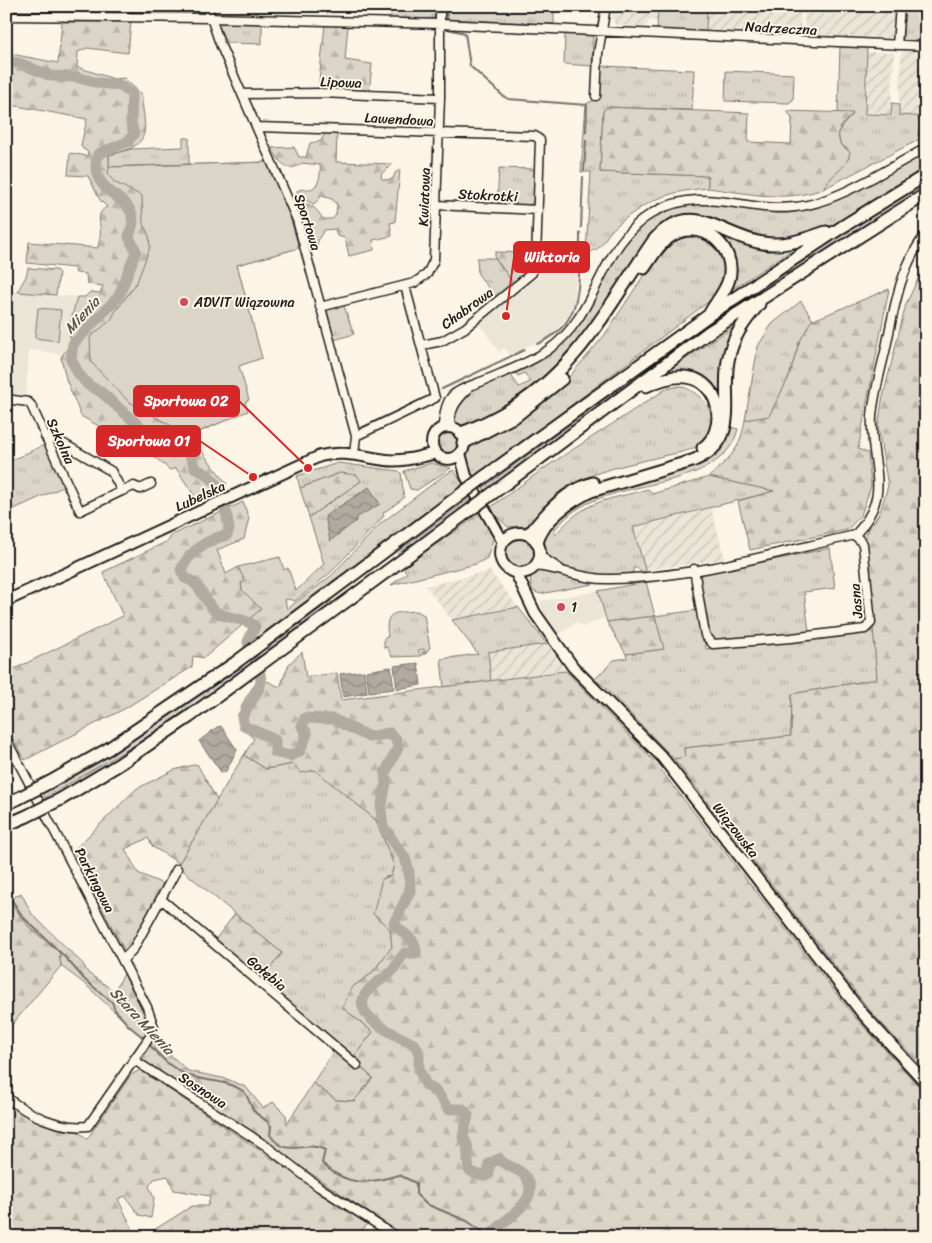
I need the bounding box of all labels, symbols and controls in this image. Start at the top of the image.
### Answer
street label: Nadrzeczna [744,14,818,43]
street label: Lipowa [320,69,362,96]
street label: Lawendowa [364,105,434,134]
street label: Kwiatowa [411,167,438,227]
street label: Stokrotki [457,181,520,210]
street label: Sportowa [287,190,328,254]
callout: Wiktoria [514,242,589,272]
text: Wiktoria [524,244,580,270]
street label: Chabrowa [436,281,499,336]
water label: Mienia [58,289,107,340]
place label: ADVIT Wiązowna [193,290,295,315]
marker: ADVIT Wiązowna [178,296,190,308]
callout: Sportowa 02 [134,386,239,416]
text: Sportowa 02 [143,388,229,414]
street label: Szkolna [39,414,82,469]
callout: Sportowa 01 [97,426,200,456]
text: Sportowa 01 [107,428,191,454]
street label: Lubelska [171,474,230,519]
street label: Jasna [842,582,871,620]
place label: 1 [571,595,577,620]
marker: 1 [555,601,567,613]
street label: Wiązowska [706,797,766,864]
street label: Parkingowa [67,843,122,917]
street label: Gołębia [241,949,292,998]
water label: Stara Mienia [103,981,182,1062]
street label: Sosnowa [173,1065,232,1116]

